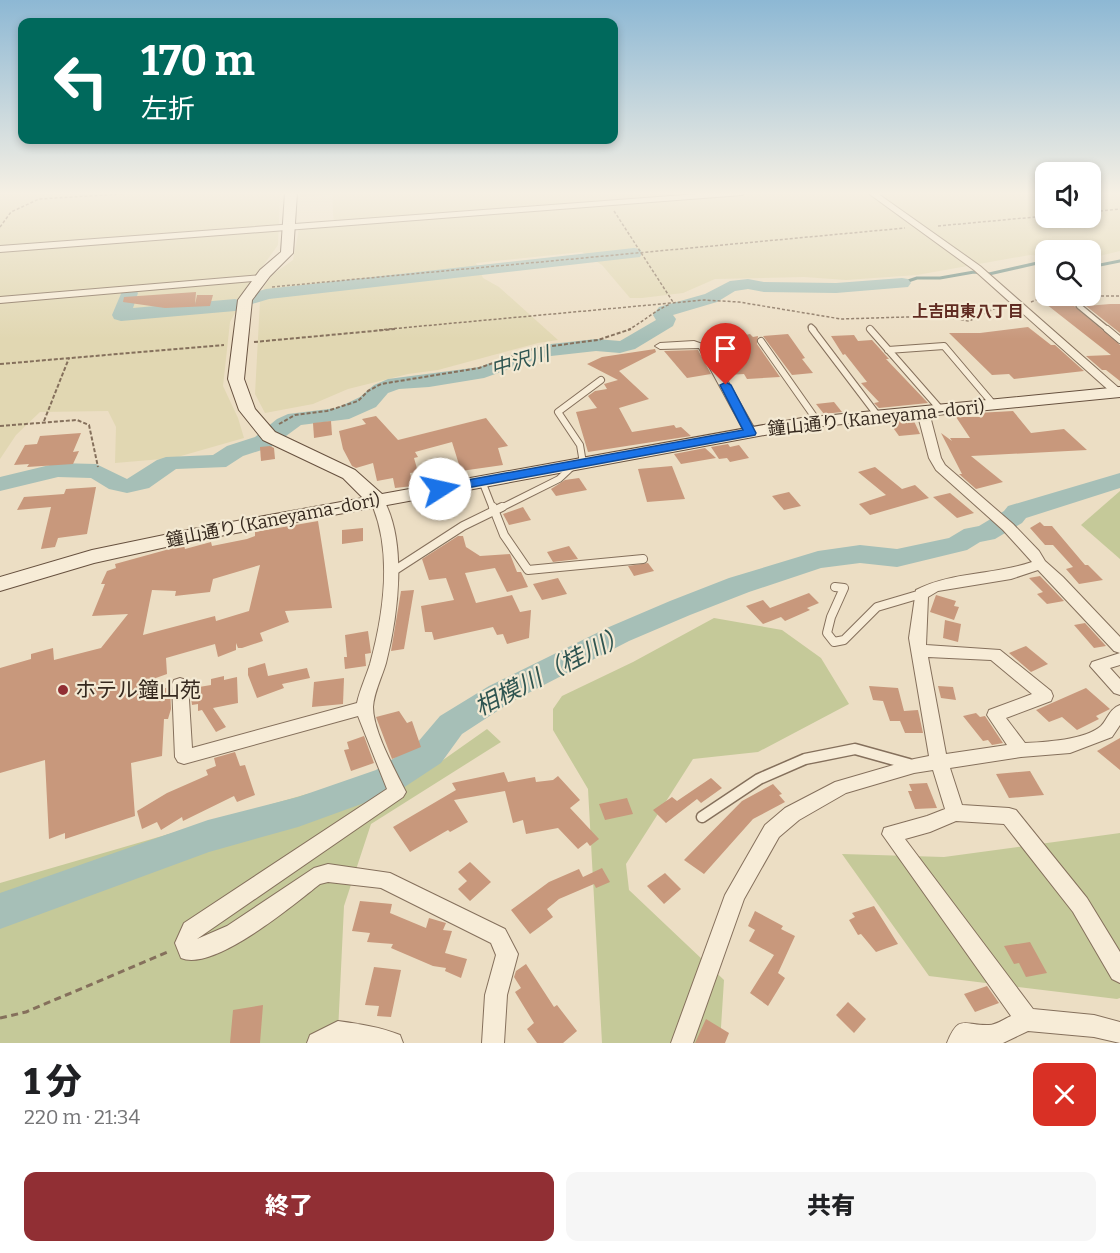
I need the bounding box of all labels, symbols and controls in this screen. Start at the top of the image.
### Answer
text: 170 m [141,36,255,86]
icon: left [42,42,120,120]
text: 左折 [141,93,195,125]
map controls [1035,162,1101,306]
button: sound [1035,162,1101,228]
button: search [1035,240,1101,306]
district label: 上吉田東八丁目 [912,302,1024,321]
pin [700,323,751,385]
icon: arrive [709,332,742,365]
water label: 中沢川 [488,341,554,381]
street label: 鐘山通り (Kaneyama-dori) [767,396,985,440]
position arrow [408,457,472,521]
street label: 鐘山通り (Kaneyama-dori) [164,488,382,552]
water label: 相模川（桂川） [470,620,632,722]
place label: ホテル鐘山苑 [75,677,201,703]
marker: ホテル鐘山苑 [56,683,70,697]
text: 1 分 [24,1060,82,1104]
button: close [1033,1063,1096,1126]
text: 220 m · 21:34 [24,1105,140,1129]
button: 終了 [24,1172,554,1241]
button: 共有 [566,1172,1096,1241]

